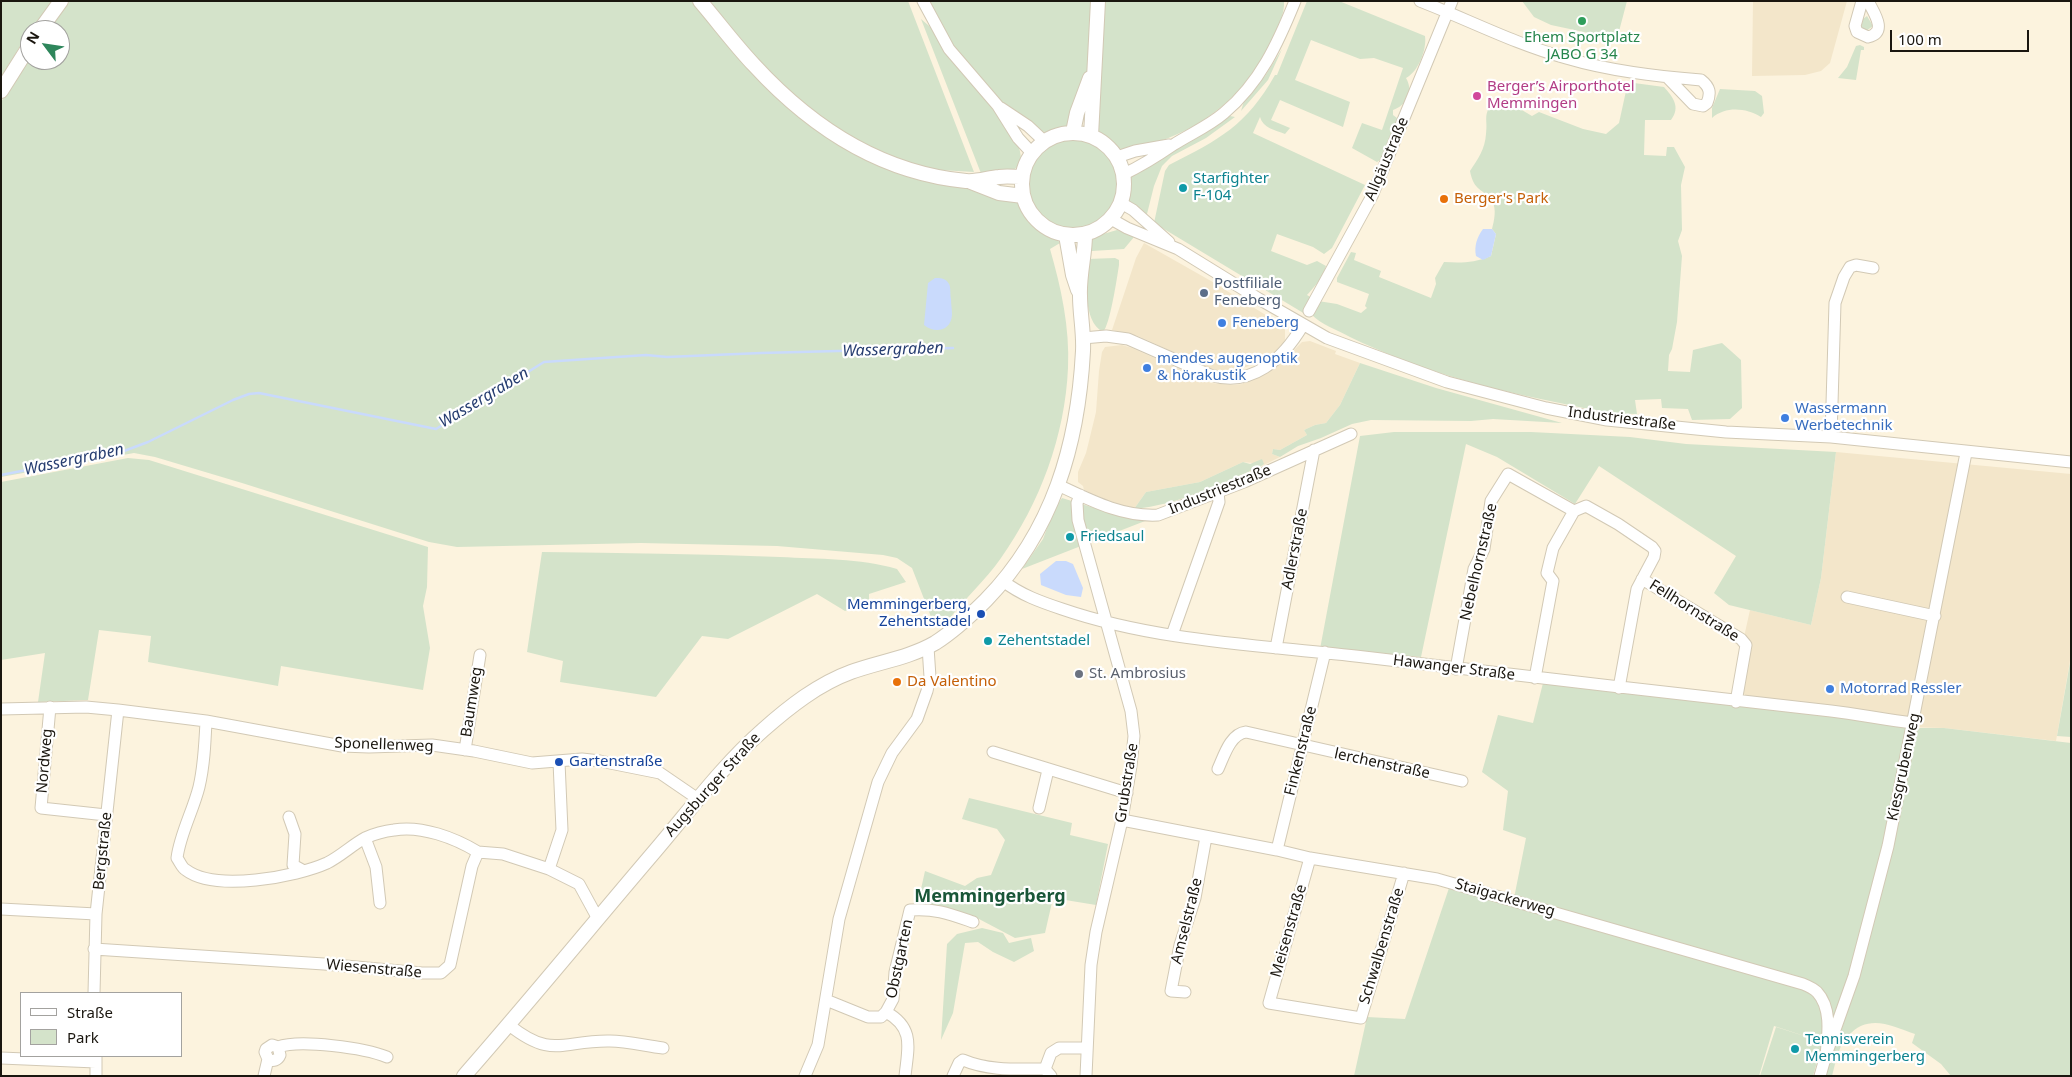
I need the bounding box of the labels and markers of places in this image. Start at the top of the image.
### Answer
marker: Ehem Sportplatz JABO G 34 [1576,15,1588,27]
place label: Ehem Sportplatz JABO G 34 [1524,29,1640,64]
place label: Berger’s Airporthotel Memmingen [1487,78,1635,113]
marker: Berger’s Airporthotel Memmingen [1471,90,1483,102]
place label: Starfighter F-104 [1193,170,1269,205]
marker: Starfighter F-104 [1177,182,1189,194]
place label: Berger's Park [1454,190,1548,208]
marker: Berger's Park [1438,193,1450,205]
place label: Postfiliale Feneberg [1214,275,1282,310]
marker: Postfiliale Feneberg [1198,287,1210,299]
place label: Feneberg [1232,314,1299,332]
marker: Feneberg [1216,317,1228,329]
place label: mendes augenoptik & hörakustik [1157,350,1298,385]
marker: mendes augenoptik & hörakustik [1141,362,1153,374]
place label: Wassermann Werbetechnik [1795,400,1892,435]
marker: Wassermann Werbetechnik [1779,412,1791,424]
place label: Friedsaul [1080,528,1144,546]
marker: Friedsaul [1064,531,1076,543]
place label: Memmingerberg, Zehentstadel [847,596,971,631]
marker: Memmingerberg, Zehentstadel [975,608,987,620]
place label: Zehentstadel [998,632,1090,650]
marker: Zehentstadel [982,635,994,647]
place label: St. Ambrosius [1089,665,1186,683]
marker: St. Ambrosius [1073,668,1085,680]
place label: Da Valentino [907,673,997,691]
marker: Da Valentino [891,676,903,688]
place label: Motorrad Ressler [1840,680,1961,698]
marker: Motorrad Ressler [1824,683,1836,695]
place label: Gartenstraße [569,753,663,771]
marker: Gartenstraße [553,756,565,768]
place label: Tennisverein Memmingerberg [1805,1031,1925,1066]
marker: Tennisverein Memmingerberg [1789,1043,1801,1055]

